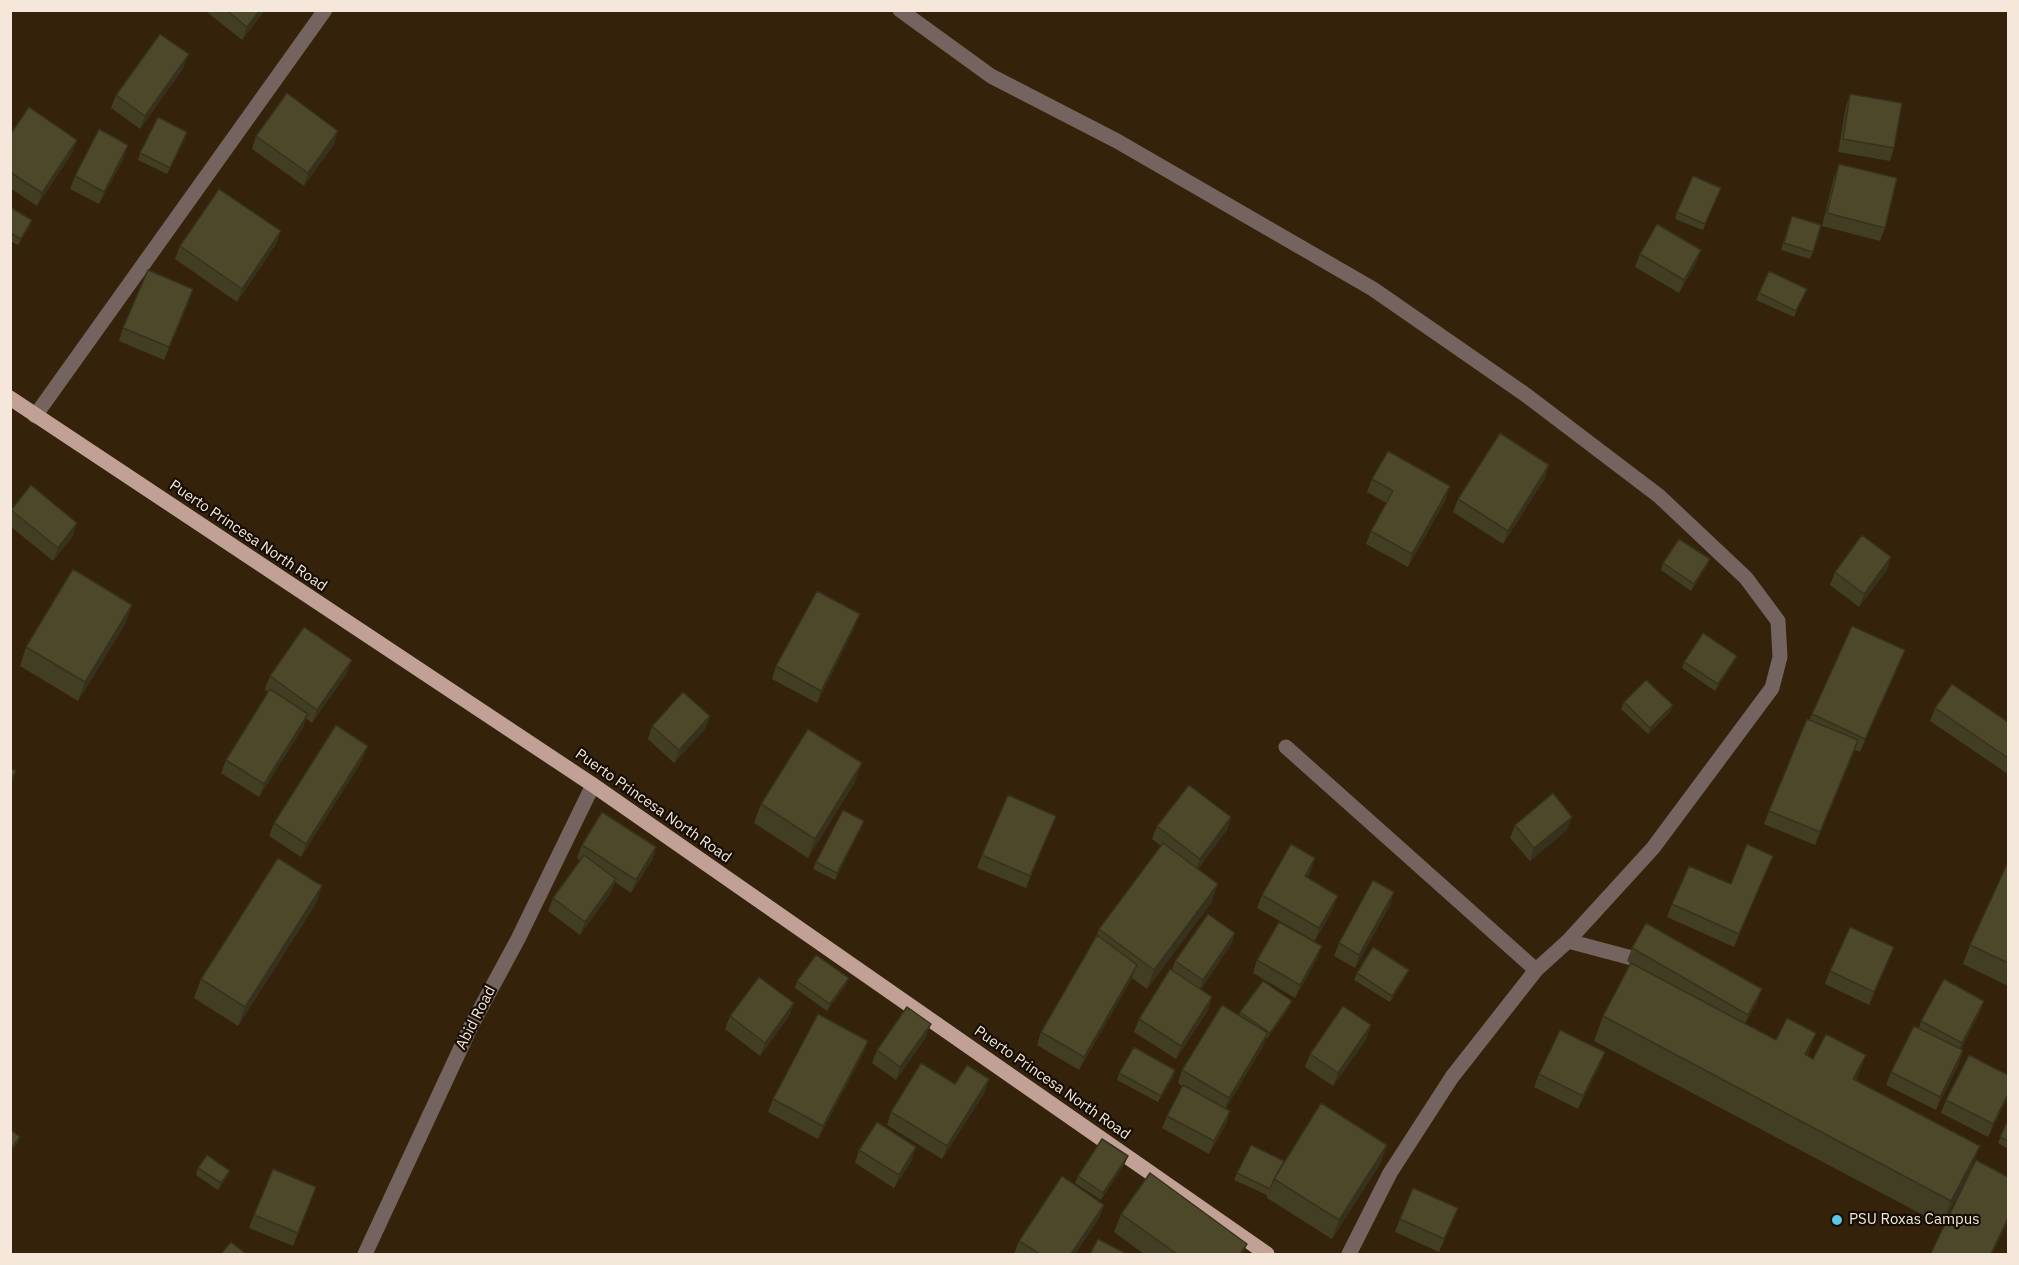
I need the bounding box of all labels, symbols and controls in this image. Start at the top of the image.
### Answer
street label: Puerto Princesa North Road [166,476,330,596]
street label: Puerto Princesa North Road [572,745,734,867]
street label: Abid Road [452,983,500,1053]
street label: Puerto Princesa North Road [971,1022,1133,1144]
place label: PSU Roxas Campus [1849,1211,1980,1229]
marker: PSU Roxas Campus [1830,1213,1844,1227]

